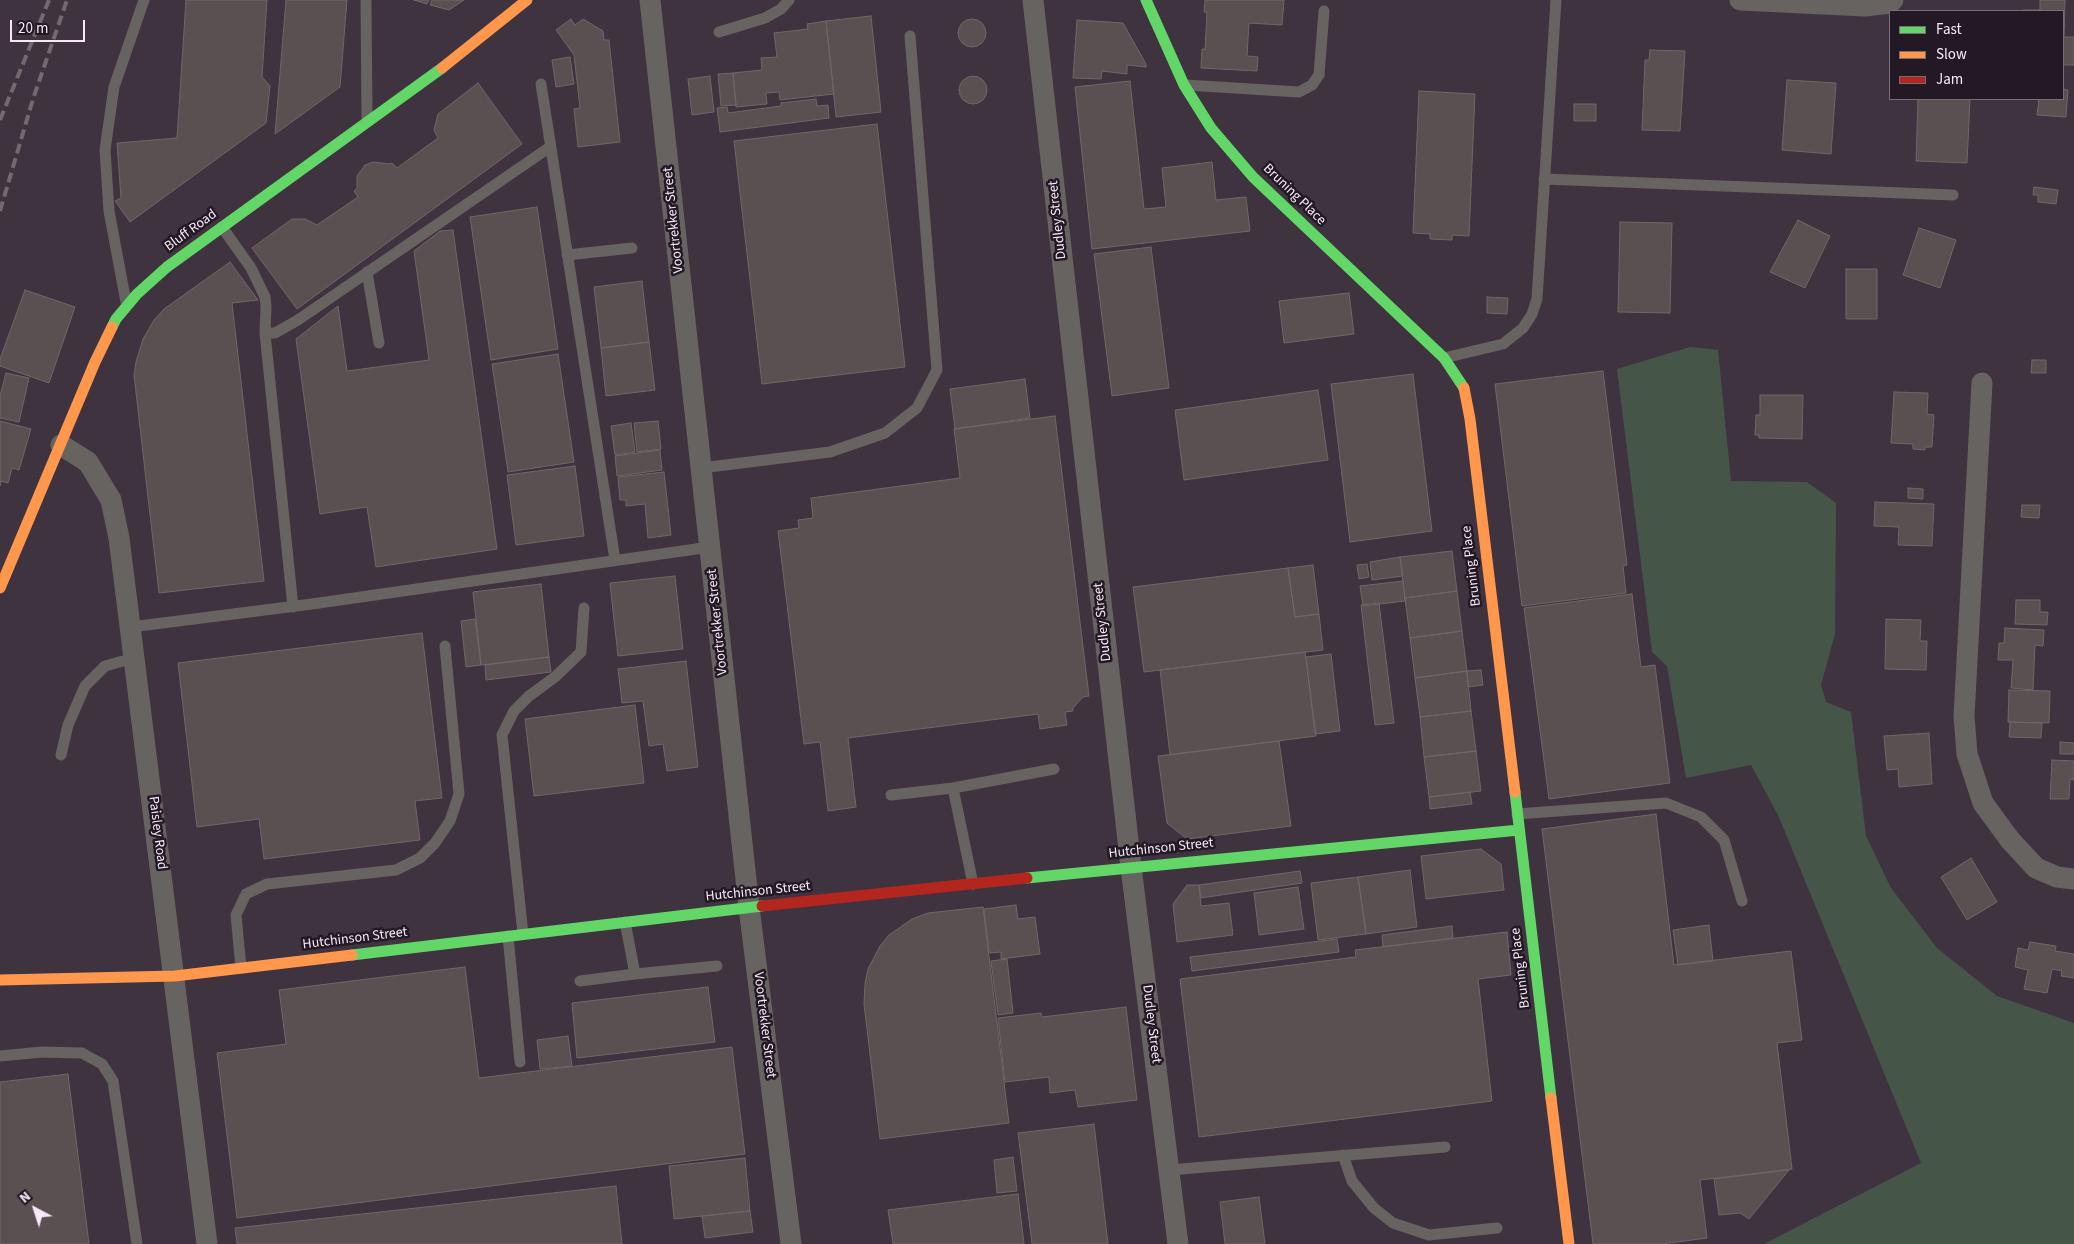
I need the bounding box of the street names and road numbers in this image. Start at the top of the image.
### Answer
street label: Bruning Place [1259,161,1329,229]
street label: Voortrekker Street [660,166,688,274]
street label: Dudley Street [1046,180,1070,260]
street label: Bluff Road [162,206,220,256]
street label: Bruning Place [1459,525,1485,607]
street label: Voortrekker Street [704,568,732,676]
street label: Dudley Street [1091,582,1115,662]
street label: Paisley Road [144,795,170,871]
street label: Hutchinson Street [1108,835,1214,863]
street label: Hutchinson Street [705,878,811,906]
street label: Hutchinson Street [302,924,408,954]
street label: Bruning Place [1508,927,1534,1009]
street label: Voortrekker Street [749,971,779,1079]
street label: Dudley Street [1138,984,1164,1064]

